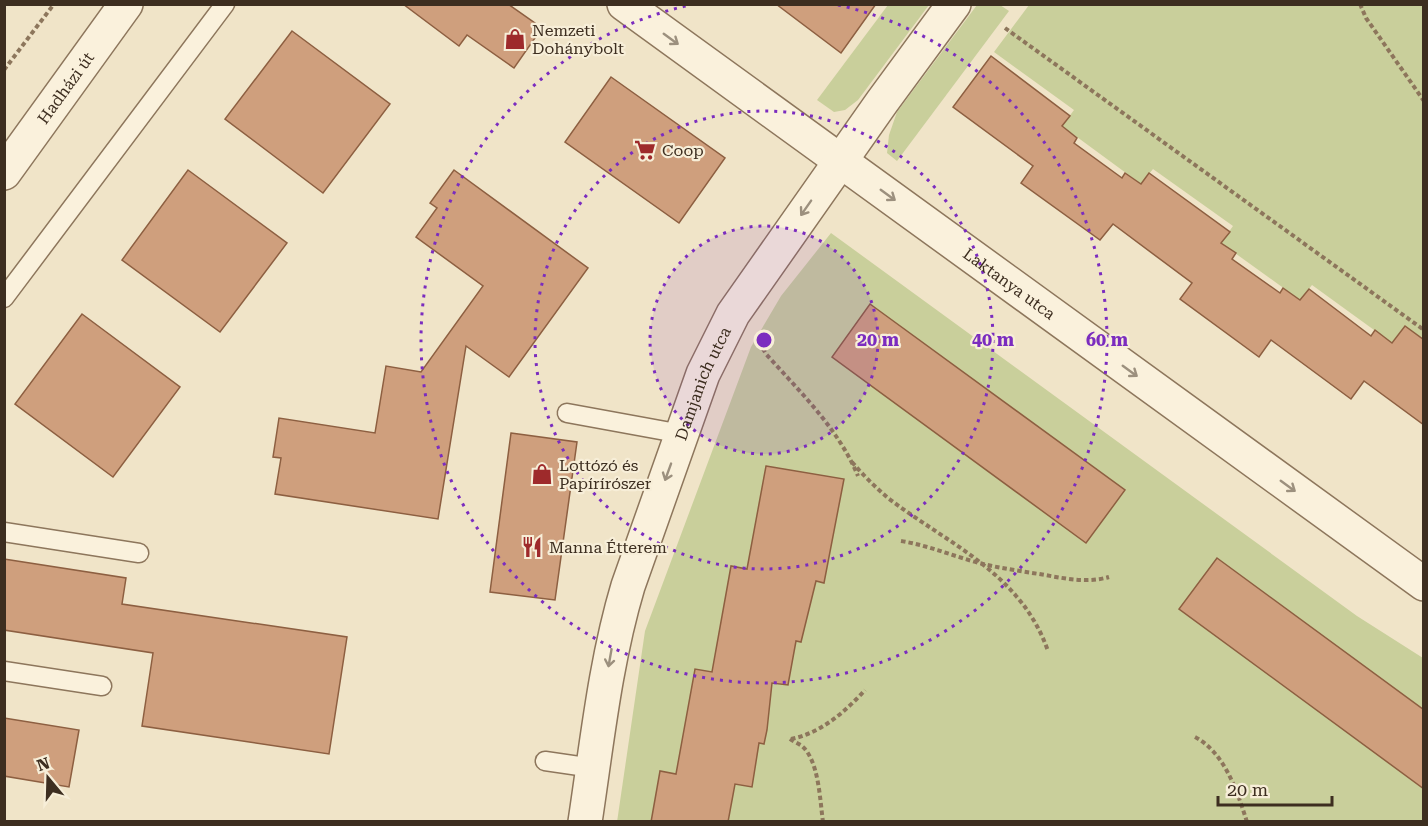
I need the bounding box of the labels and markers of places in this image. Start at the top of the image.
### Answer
place label: Nemzeti Dohánybolt [532,21,624,58]
shop icon: Nemzeti Dohánybolt [503,27,527,51]
supermarket icon: Coop [633,138,657,162]
place label: Coop [662,141,704,160]
centre of rings [754,330,774,350]
place label: Lottózó és Papírírószer [559,456,652,493]
shop icon: Lottózó és Papírírószer [530,462,554,486]
restaurant icon: Manna Étterem [520,535,544,559]
place label: Manna Étterem [549,538,667,557]

